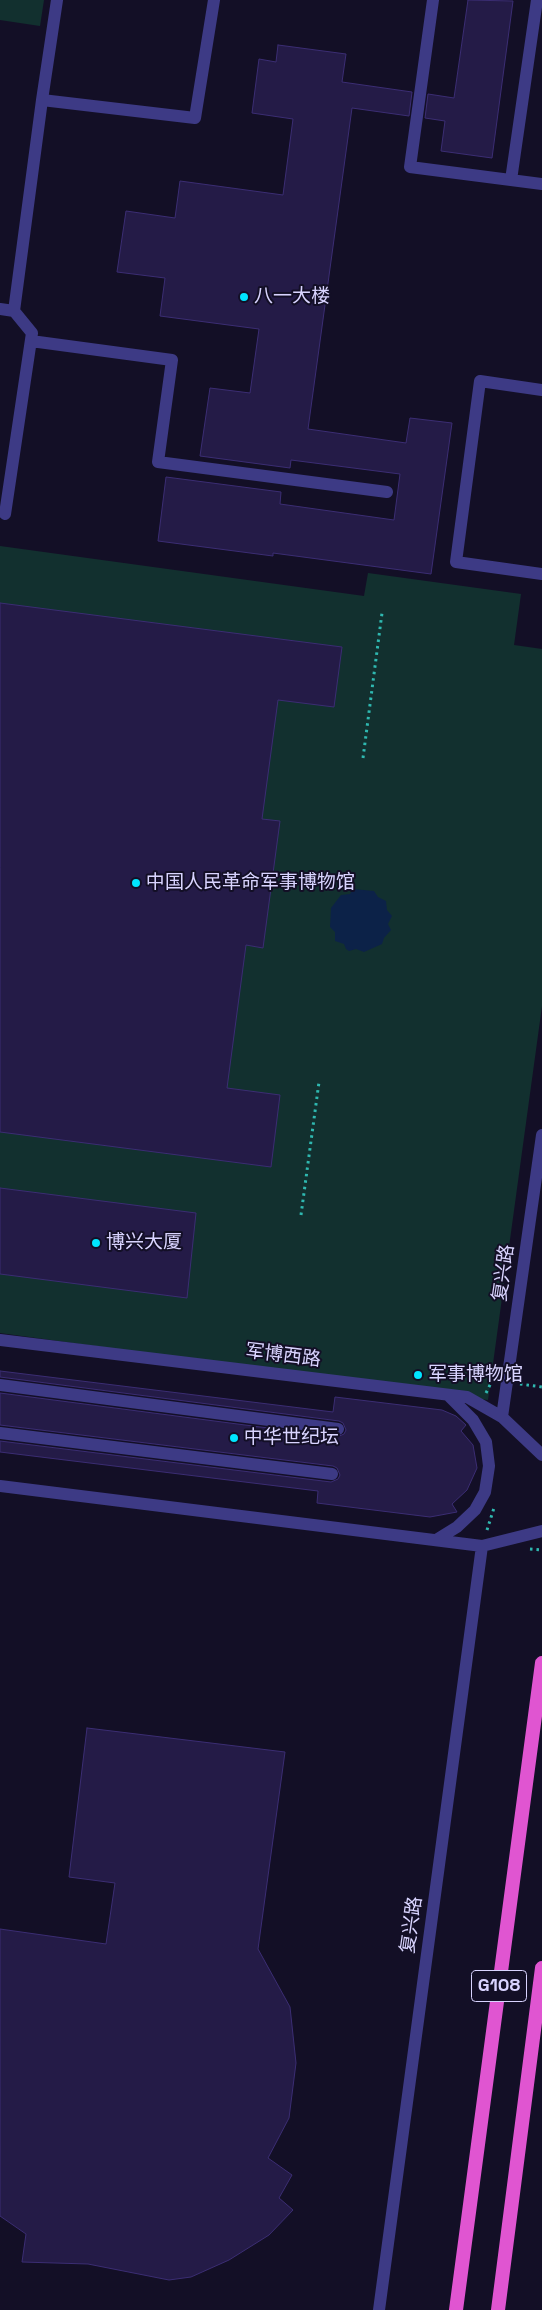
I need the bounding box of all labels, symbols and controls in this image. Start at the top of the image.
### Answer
place label: 八一大楼 [254,286,330,308]
marker: 八一大楼 [238,291,250,303]
place label: 中国人民革命军事博物馆 [146,872,355,894]
marker: 中国人民革命军事博物馆 [130,877,142,889]
place label: 博兴大厦 [106,1232,182,1254]
marker: 博兴大厦 [90,1237,102,1249]
street label: 复兴路 [489,1243,519,1303]
street label: 军博西路 [244,1340,322,1372]
place label: 军事博物馆 [428,1364,523,1386]
marker: 军事博物馆 [412,1369,424,1381]
place label: 中华世纪坛 [244,1427,339,1449]
marker: 中华世纪坛 [228,1432,240,1444]
street label: 复兴路 [397,1895,427,1955]
road number: G108 [472,1970,526,2002]

